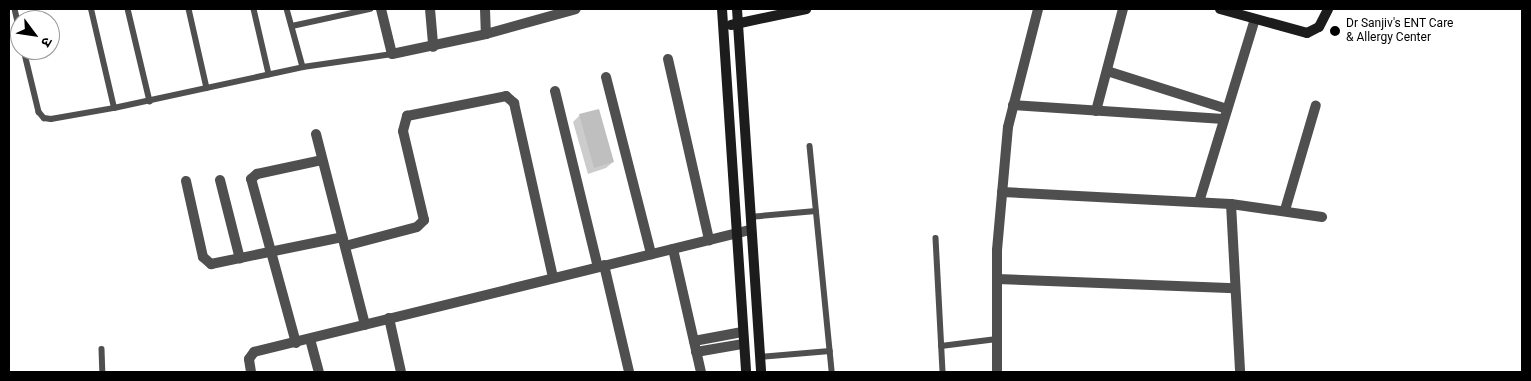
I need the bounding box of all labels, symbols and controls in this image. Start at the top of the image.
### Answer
north arrow [10,10,60,60]
place label: Dr Sanjiv's ENT Care & Allergy Center [1346,17,1454,45]
marker: Dr Sanjiv's ENT Care & Allergy Center [1328,24,1342,38]
text: उ [38,35,56,50]

